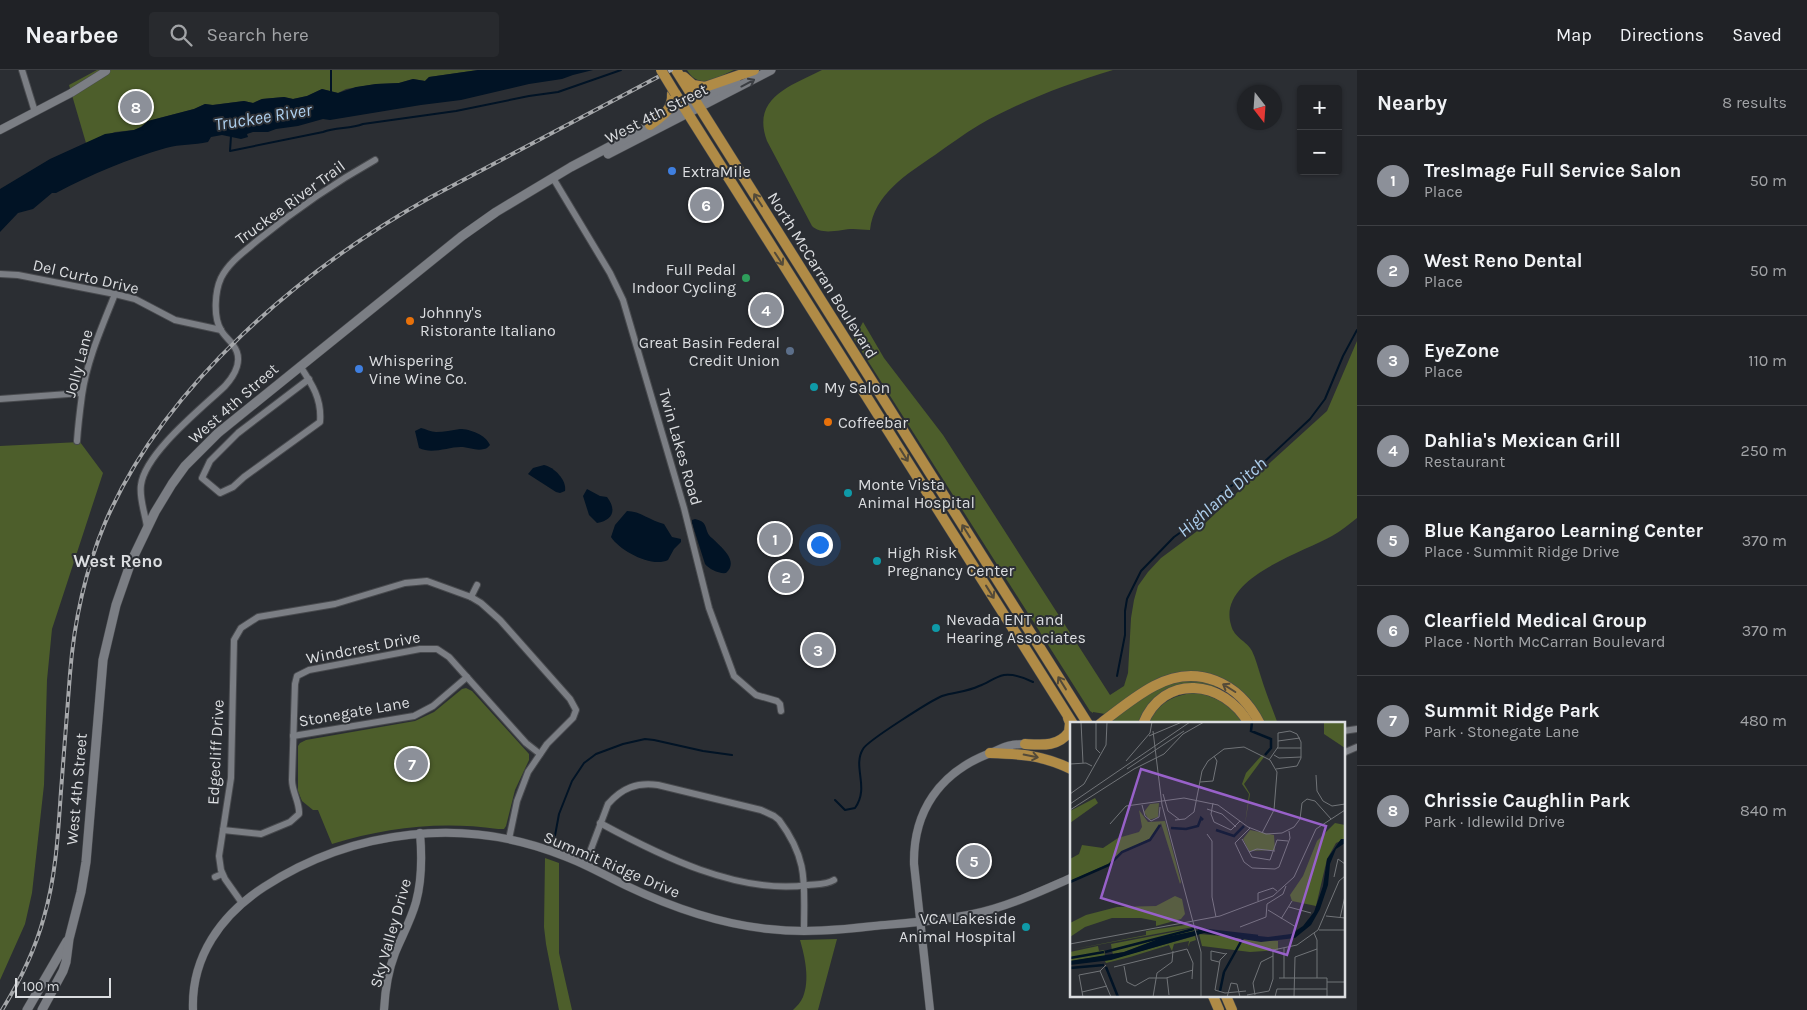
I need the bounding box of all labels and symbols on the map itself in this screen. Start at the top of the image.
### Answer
one-way arrow [741,77,755,87]
street label: West 4th Street [602,79,711,147]
north arrow [1237,85,1282,130]
pin: 8 [120,88,152,126]
water label: Truckee River [213,98,314,136]
street label: Truckee River Trail [232,156,349,249]
place label: ExtraMile [682,162,751,181]
marker: ExtraMile [666,165,678,177]
pin: 6 [690,186,722,224]
street label: North McCarran Boulevard [764,189,882,362]
one-way arrow [753,194,763,208]
one-way arrow [774,251,784,265]
street label: Del Curto Drive [31,255,141,298]
place label: Full Pedal Indoor Cycling [632,260,736,297]
marker: Full Pedal Indoor Cycling [740,272,752,284]
pin: 4 [750,291,782,329]
place label: Johnny's Ristorante Italiano [420,303,556,340]
marker: Johnny's Ristorante Italiano [404,315,416,327]
street label: Jolly Lane [60,327,97,399]
place label: Great Basin Federal Credit Union [639,333,780,370]
marker: Great Basin Federal Credit Union [784,345,796,357]
place label: Whispering Vine Wine Co. [369,351,467,388]
street label: West 4th Street [185,359,282,447]
marker: Whispering Vine Wine Co. [353,363,365,375]
place label: My Salon [824,378,890,397]
marker: My Salon [808,381,820,393]
street label: Twin Lakes Road [655,387,706,507]
place label: Coffeebar [838,413,908,432]
marker: Coffeebar [822,416,834,428]
one-way arrow [899,447,909,461]
water label: Highland Ditch [1173,452,1271,542]
place label: Monte Vista Animal Hospital [858,475,975,512]
marker: Monte Vista Animal Hospital [842,487,854,499]
pin: 1 [759,520,791,558]
one-way arrow [960,524,970,538]
your location [807,532,833,558]
place label: High Risk Pregnancy Center [887,543,1014,580]
district label: West Reno [73,550,163,572]
marker: High Risk Pregnancy Center [871,555,883,567]
pin: 2 [770,558,802,596]
one-way arrow [986,585,996,599]
place label: Nevada ENT and Hearing Associates [946,610,1086,647]
marker: Nevada ENT and Hearing Associates [930,622,942,634]
street label: Windcrest Drive [304,627,422,668]
pin: 3 [802,631,834,669]
one-way arrow [1057,676,1067,690]
one-way arrow [1222,682,1236,692]
street label: Stonegate Lane [297,692,411,731]
street label: Edgecliff Drive [203,699,228,805]
inset map [1070,722,1344,998]
street label: West 4th Street [62,732,91,846]
pin: 7 [396,745,428,783]
one-way arrow [1023,751,1039,761]
street label: Summit Ridge Drive [541,827,683,902]
pin: 5 [958,842,990,880]
street label: Sky Valley Drive [366,876,415,990]
place label: VCA Lakeside Animal Hospital [899,909,1016,946]
marker: VCA Lakeside Animal Hospital [1020,921,1032,933]
scale bar [15,975,111,998]

